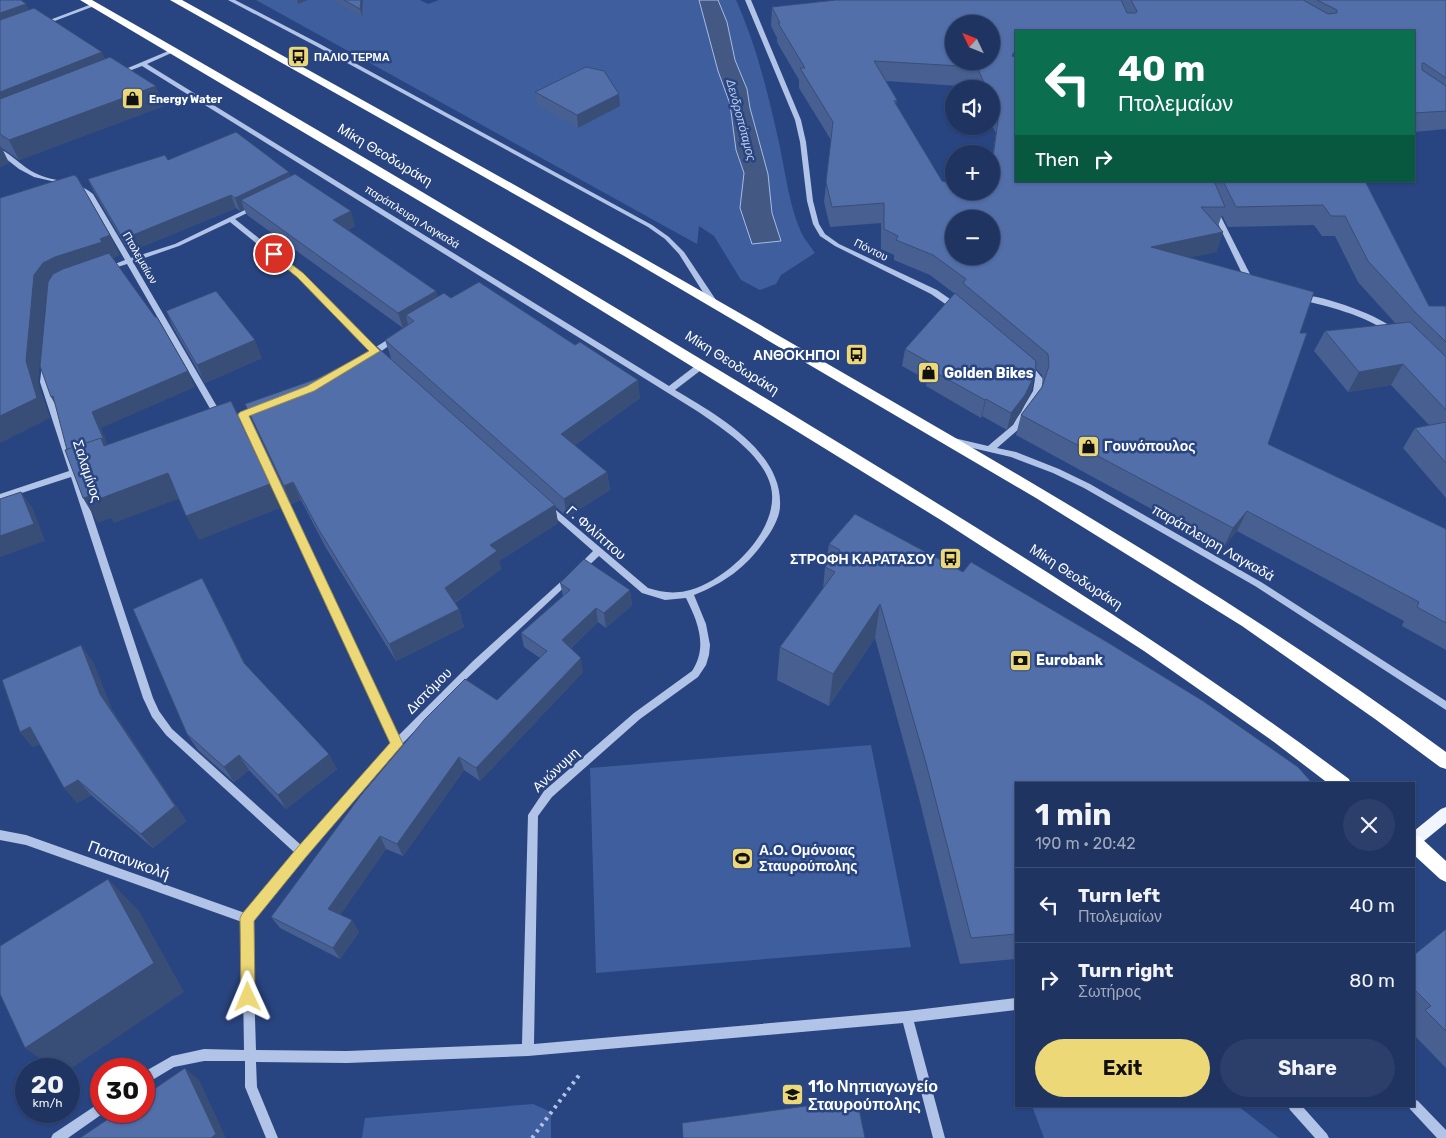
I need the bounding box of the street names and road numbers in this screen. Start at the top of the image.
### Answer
street label: Μίκη Θεοδωράκη [335,120,435,190]
street label: παράπλευρη Λαγκαδά [362,183,462,252]
street label: Πτολεμαίων [120,230,160,287]
street label: Πόντου [852,236,890,264]
street label: Μίκη Θεοδωράκη [682,327,782,399]
street label: Σαλαμίνος [69,438,105,504]
street label: παράπλευρη Λαγκαδά [1149,501,1277,585]
street label: Γ. Φιλίππου [563,502,629,564]
street label: Μίκη Θεοδωράκη [1026,541,1126,613]
street label: Διστόμου [403,665,455,717]
street label: Ανώνυμη [529,744,583,796]
street label: Παπανικολή [85,836,173,884]

